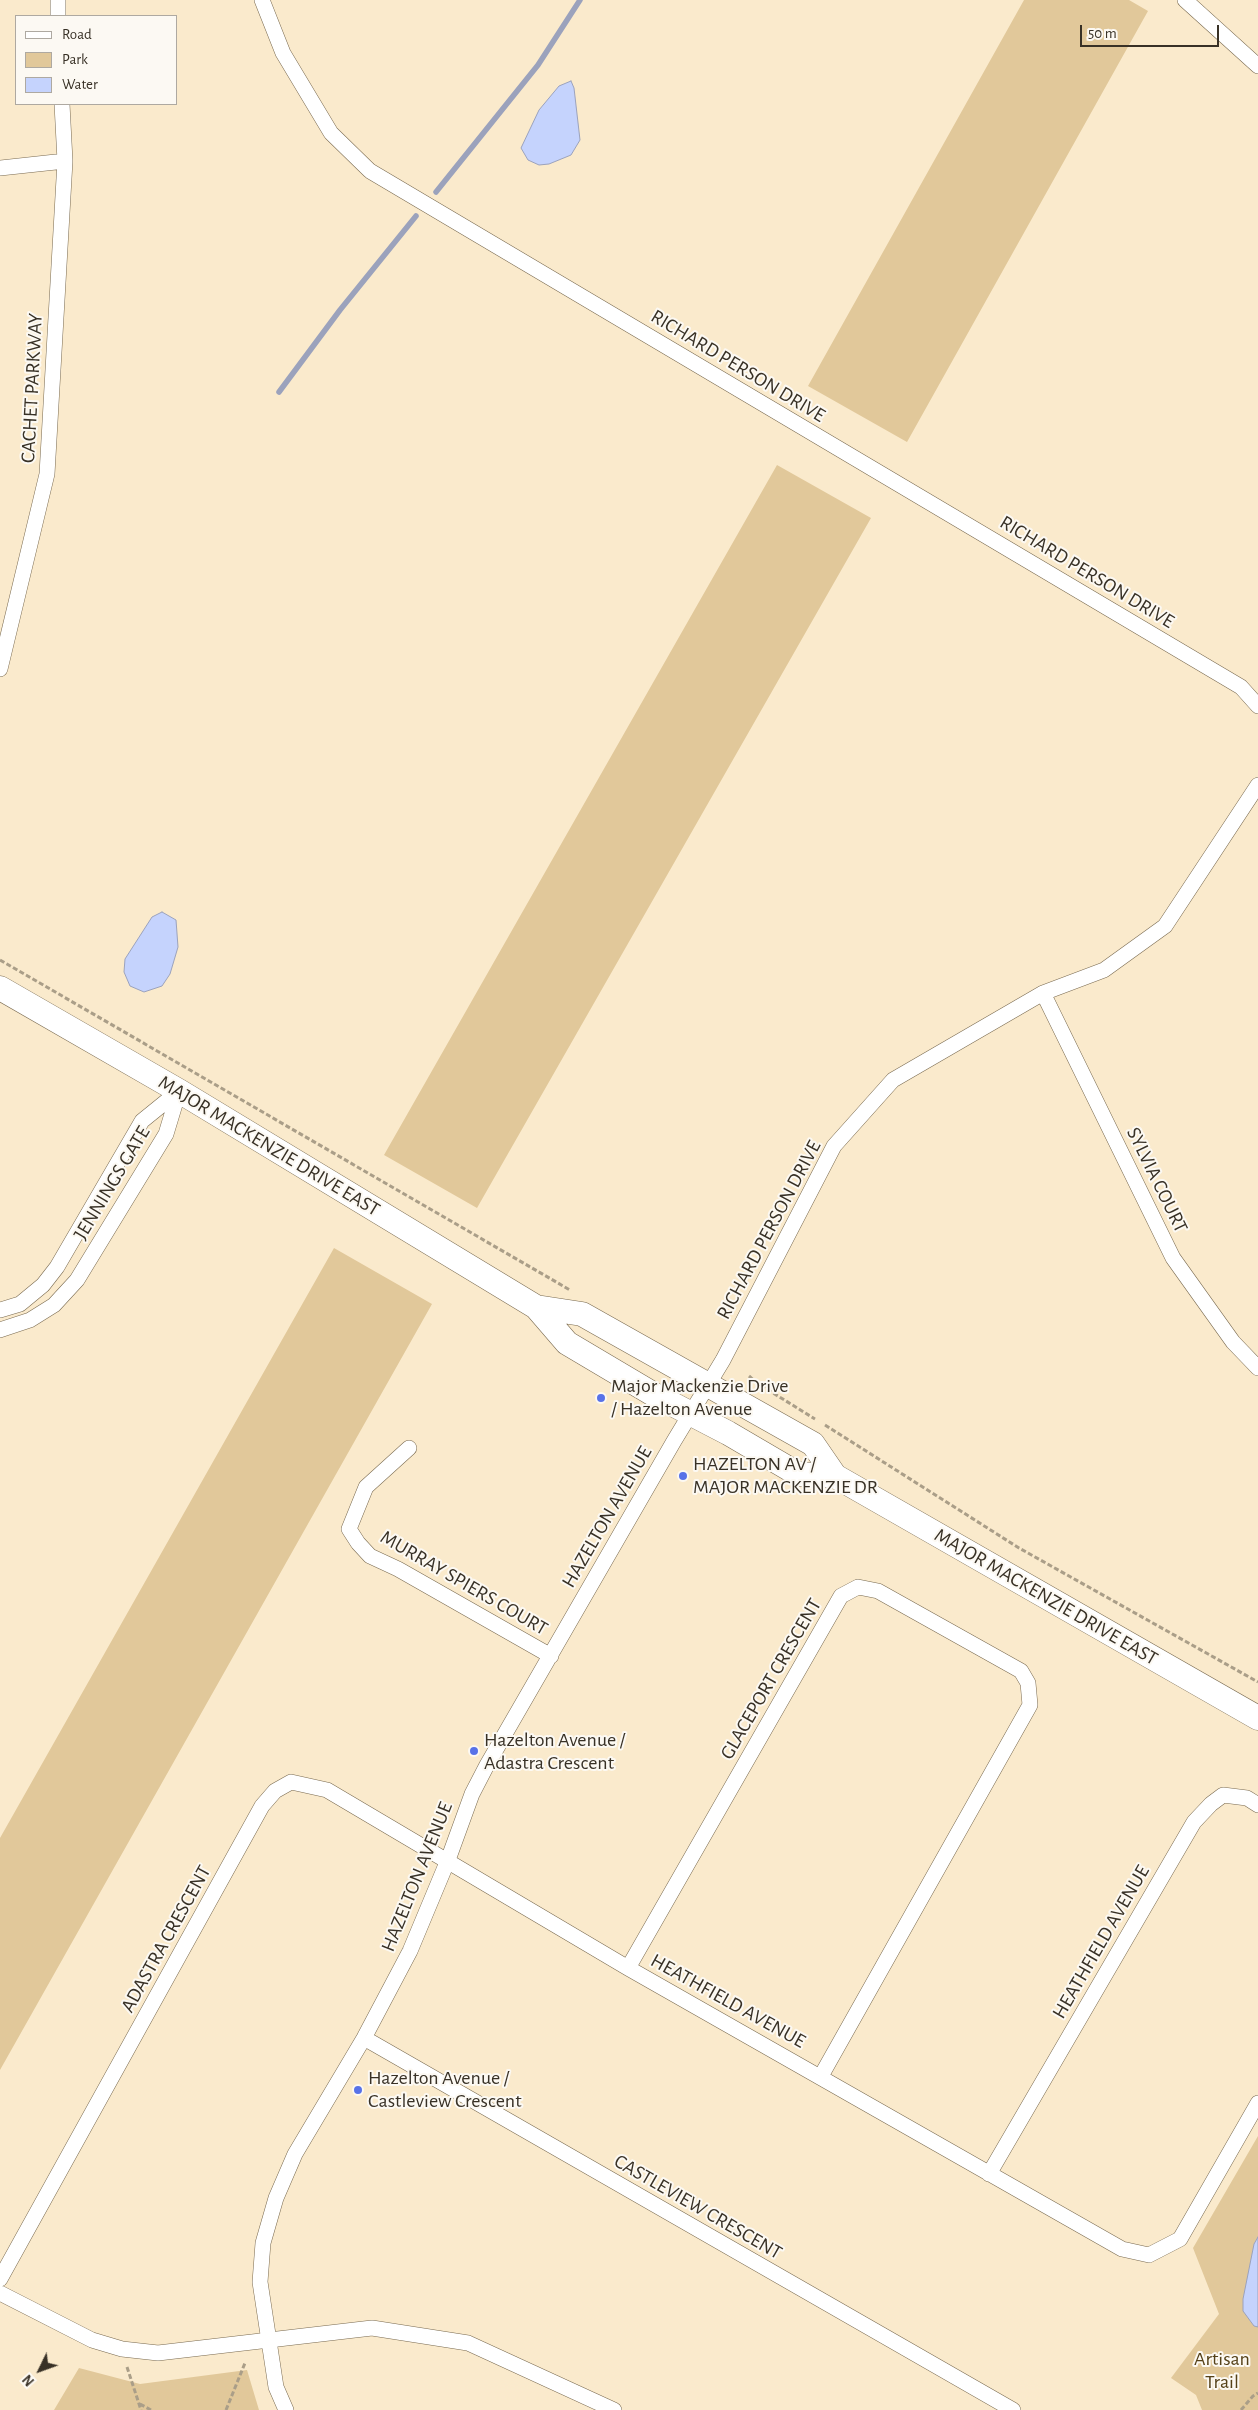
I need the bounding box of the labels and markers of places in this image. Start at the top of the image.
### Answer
place label: Major Mackenzie Drive / Hazelton Avenue [611,1374,789,1421]
marker: Major Mackenzie Drive / Hazelton Avenue [595,1392,607,1404]
place label: HAZELTON AV / MAJOR MACKENZIE DR [693,1452,878,1499]
marker: HAZELTON AV / MAJOR MACKENZIE DR [677,1470,689,1482]
place label: Hazelton Avenue / Adastra Crescent [484,1728,625,1775]
marker: Hazelton Avenue / Adastra Crescent [468,1745,480,1757]
place label: Hazelton Avenue / Castleview Crescent [368,2066,522,2113]
marker: Hazelton Avenue / Castleview Crescent [352,2084,364,2096]

